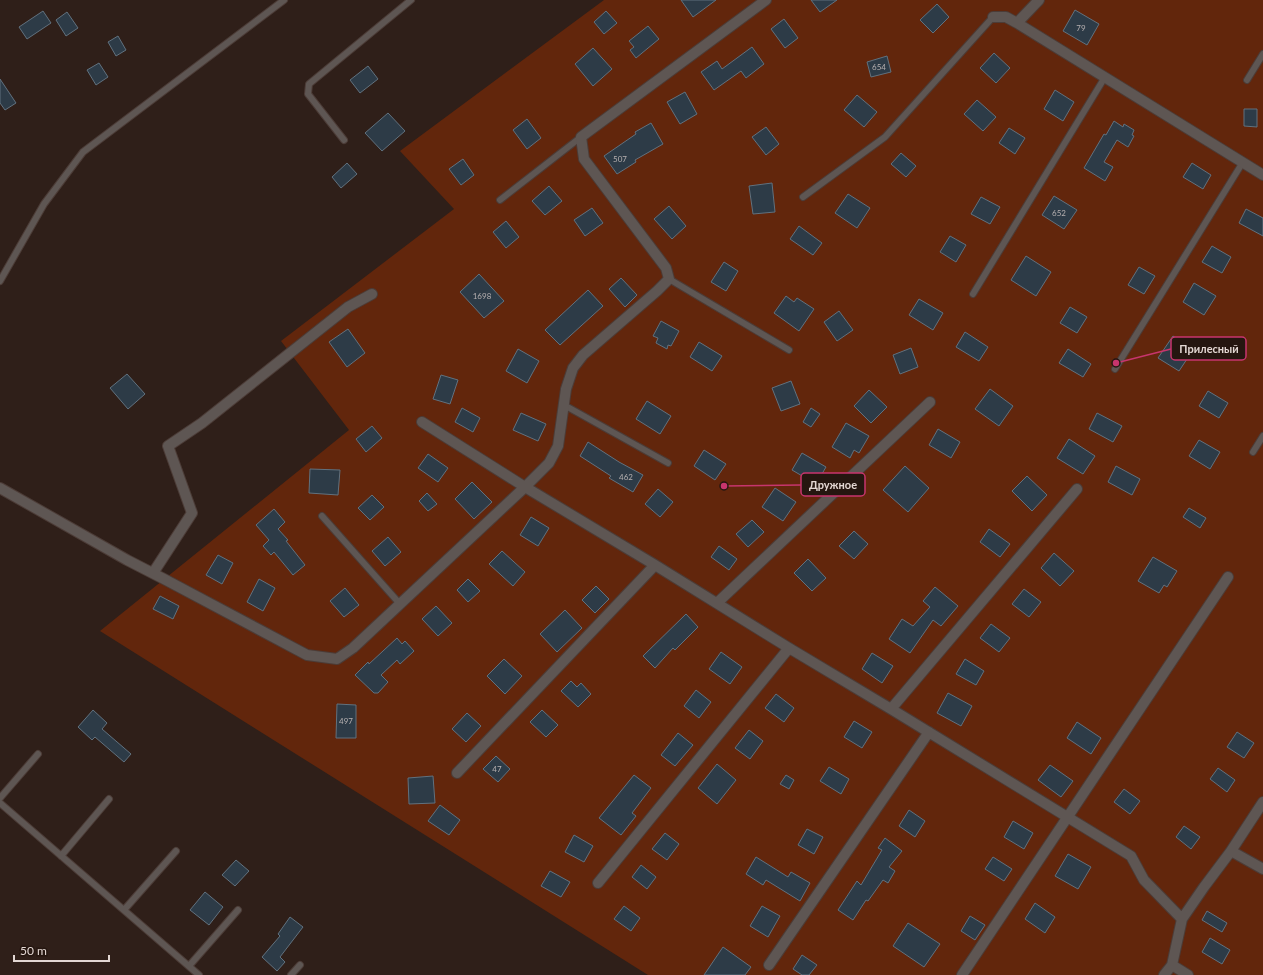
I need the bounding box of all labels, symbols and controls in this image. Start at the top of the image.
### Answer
house number: 79 [1076,23,1086,33]
house number: 654 [872,62,886,72]
house number: 507 [613,154,627,164]
house number: 652 [1052,208,1066,218]
house number: 1698 [473,291,492,301]
callout: Прилесный [1171,337,1246,360]
text: Прилесный [1179,342,1239,355]
house number: 462 [619,472,633,482]
callout: Дружное [801,473,865,496]
text: Дружное [809,478,857,491]
house number: 497 [339,716,353,726]
house number: 47 [492,764,502,774]
scale bar [14,937,109,963]
text: 50 m [20,943,47,958]

